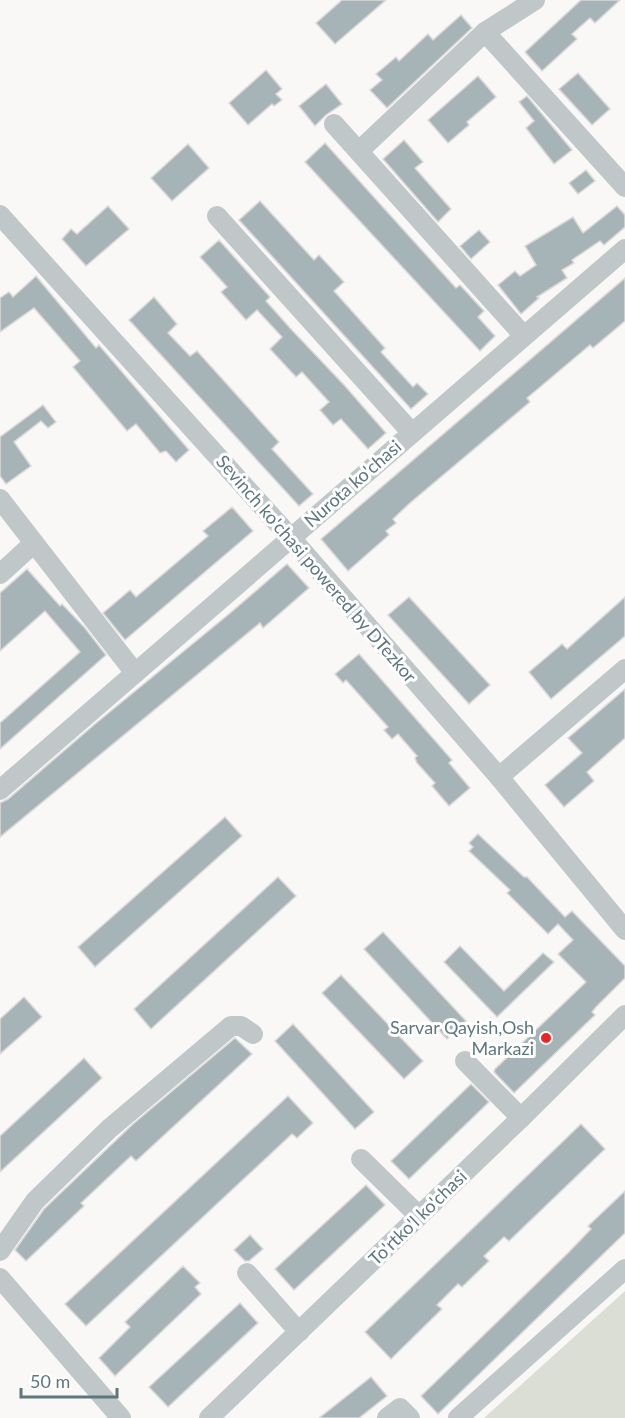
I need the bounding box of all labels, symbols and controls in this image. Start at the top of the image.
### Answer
street label: Nurota ko'chasi [299,435,405,531]
street label: Sevinch ko'chasi powered by DTezkor [212,450,422,687]
place label: Sarvar Qayish,Osh Markazi [390,1016,534,1059]
marker: Sarvar Qayish,Osh Markazi [539,1031,553,1045]
street label: To'rtko'l ko'chasi [364,1165,471,1269]
scale bar [21,1361,117,1399]
text: 50 m [30,1370,70,1392]

